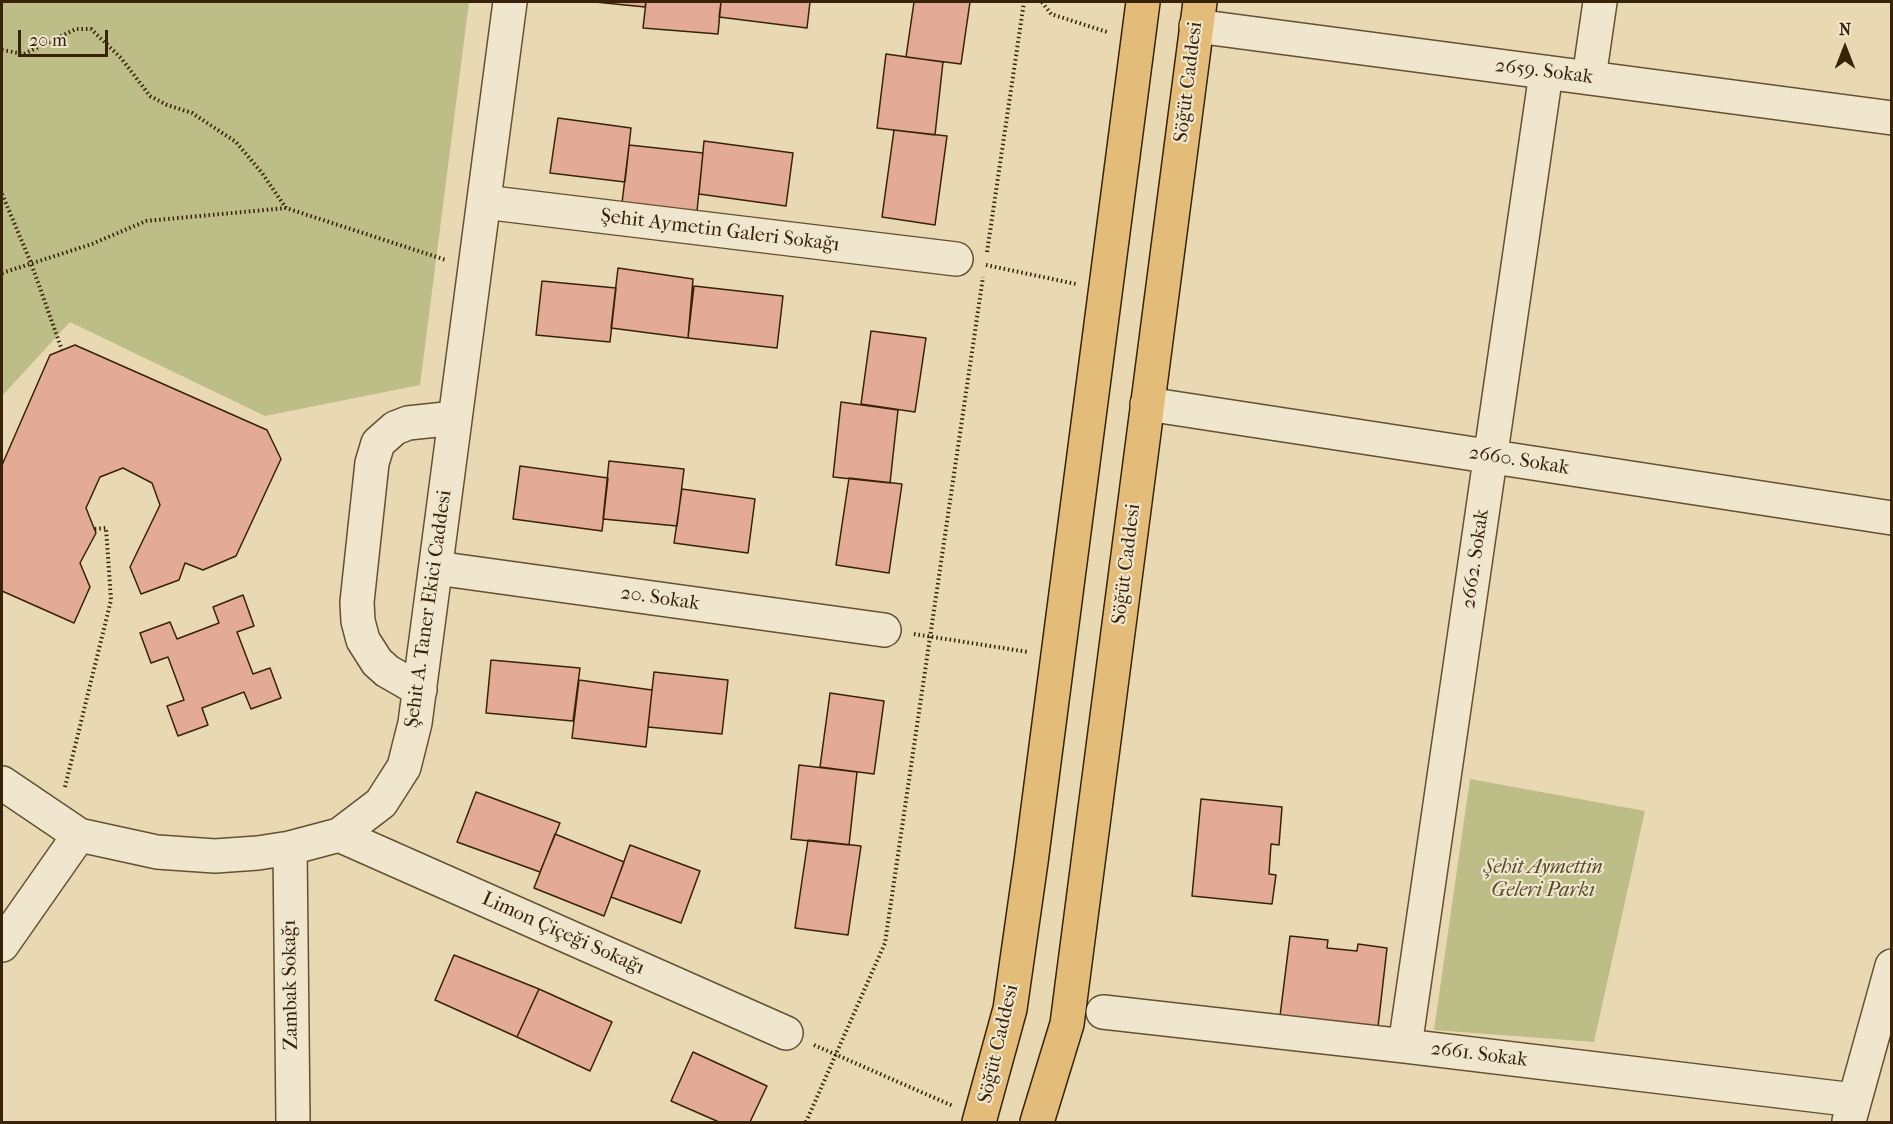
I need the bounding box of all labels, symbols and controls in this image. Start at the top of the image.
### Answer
scale bar [21,18,111,56]
north arrow [1815,18,1875,78]
street label: Söğüt Caddesi [1170,20,1208,144]
text: N [1839,20,1851,39]
text: 20 m [29,30,67,51]
street label: 2659. Sokak [1494,54,1594,90]
street label: Şehit Aymetin Galeri Sokağı [599,204,841,258]
street label: 2660. Sokak [1467,441,1571,481]
street label: Şehit A. Taner Ekici Caddesi [400,488,458,730]
street label: Söğüt Caddesi [1108,502,1146,626]
street label: 2662. Sokak [1457,508,1495,610]
street label: 20. Sokak [619,582,701,616]
park label: Şehit Aymettin Geleri Parkı [1483,856,1603,903]
street label: Limon Çiçeği Sokağı [478,887,648,981]
street label: Zambak Sokağı [278,920,304,1050]
street label: Söğüt Caddesi [974,982,1024,1106]
street label: 2661. Sokak [1429,1037,1529,1073]

